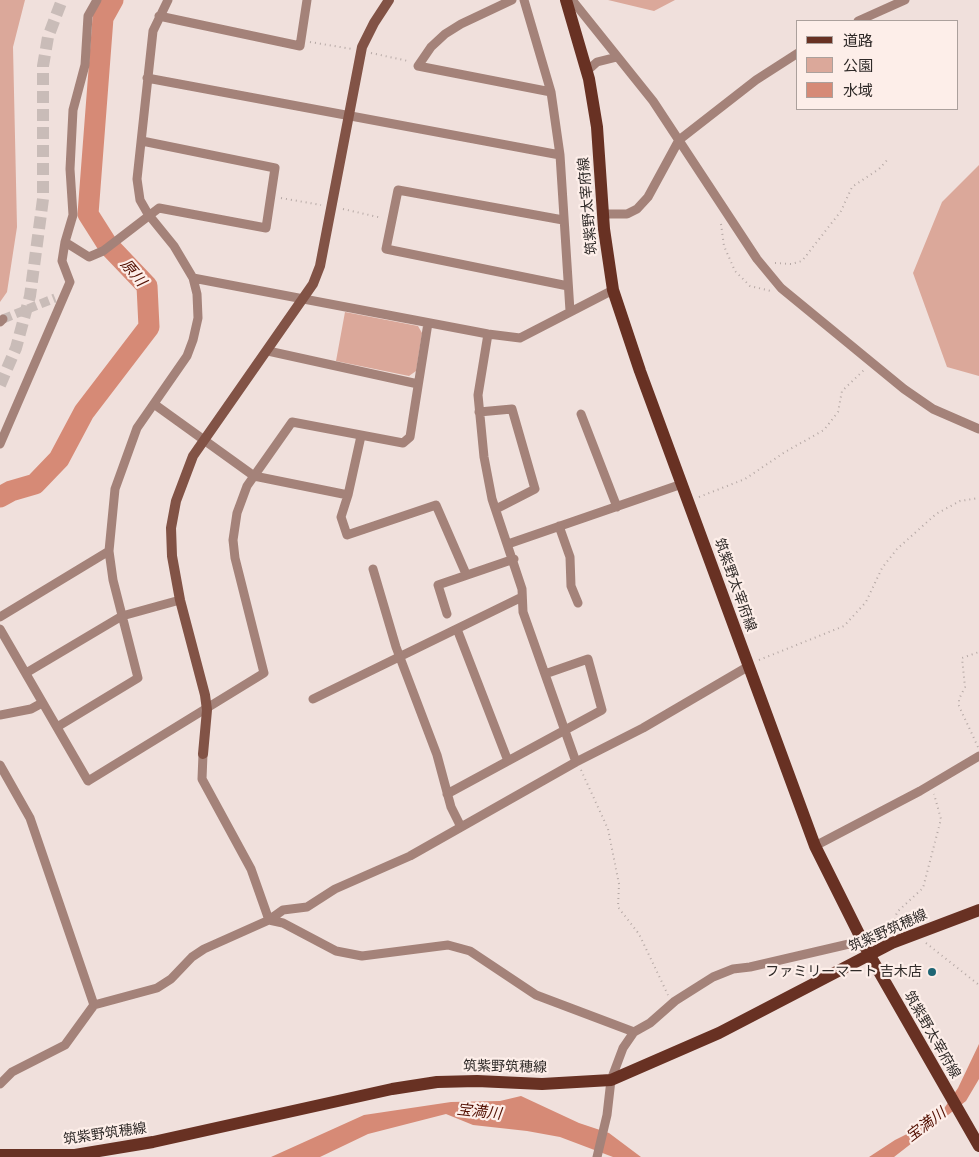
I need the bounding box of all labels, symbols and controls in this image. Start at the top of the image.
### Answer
legend [796,20,959,110]
text: 道路 [843,28,873,51]
text: 公園 [843,53,873,76]
text: 水域 [843,78,873,101]
street label: 筑紫野太宰府線 [575,156,601,256]
water label: 原川 [116,256,150,290]
street label: 筑紫野太宰府線 [710,536,760,634]
street label: 筑紫野筑穂線 [846,906,930,956]
place label: ファミリーマート 吉木店 [765,964,922,980]
marker: ファミリーマート 吉木店 [926,966,938,978]
street label: 筑紫野太宰府線 [900,988,964,1082]
street label: 筑紫野筑穂線 [463,1058,547,1076]
water label: 宝満川 [456,1101,502,1123]
water label: 宝満川 [903,1104,949,1146]
street label: 筑紫野筑穂線 [62,1120,148,1148]

